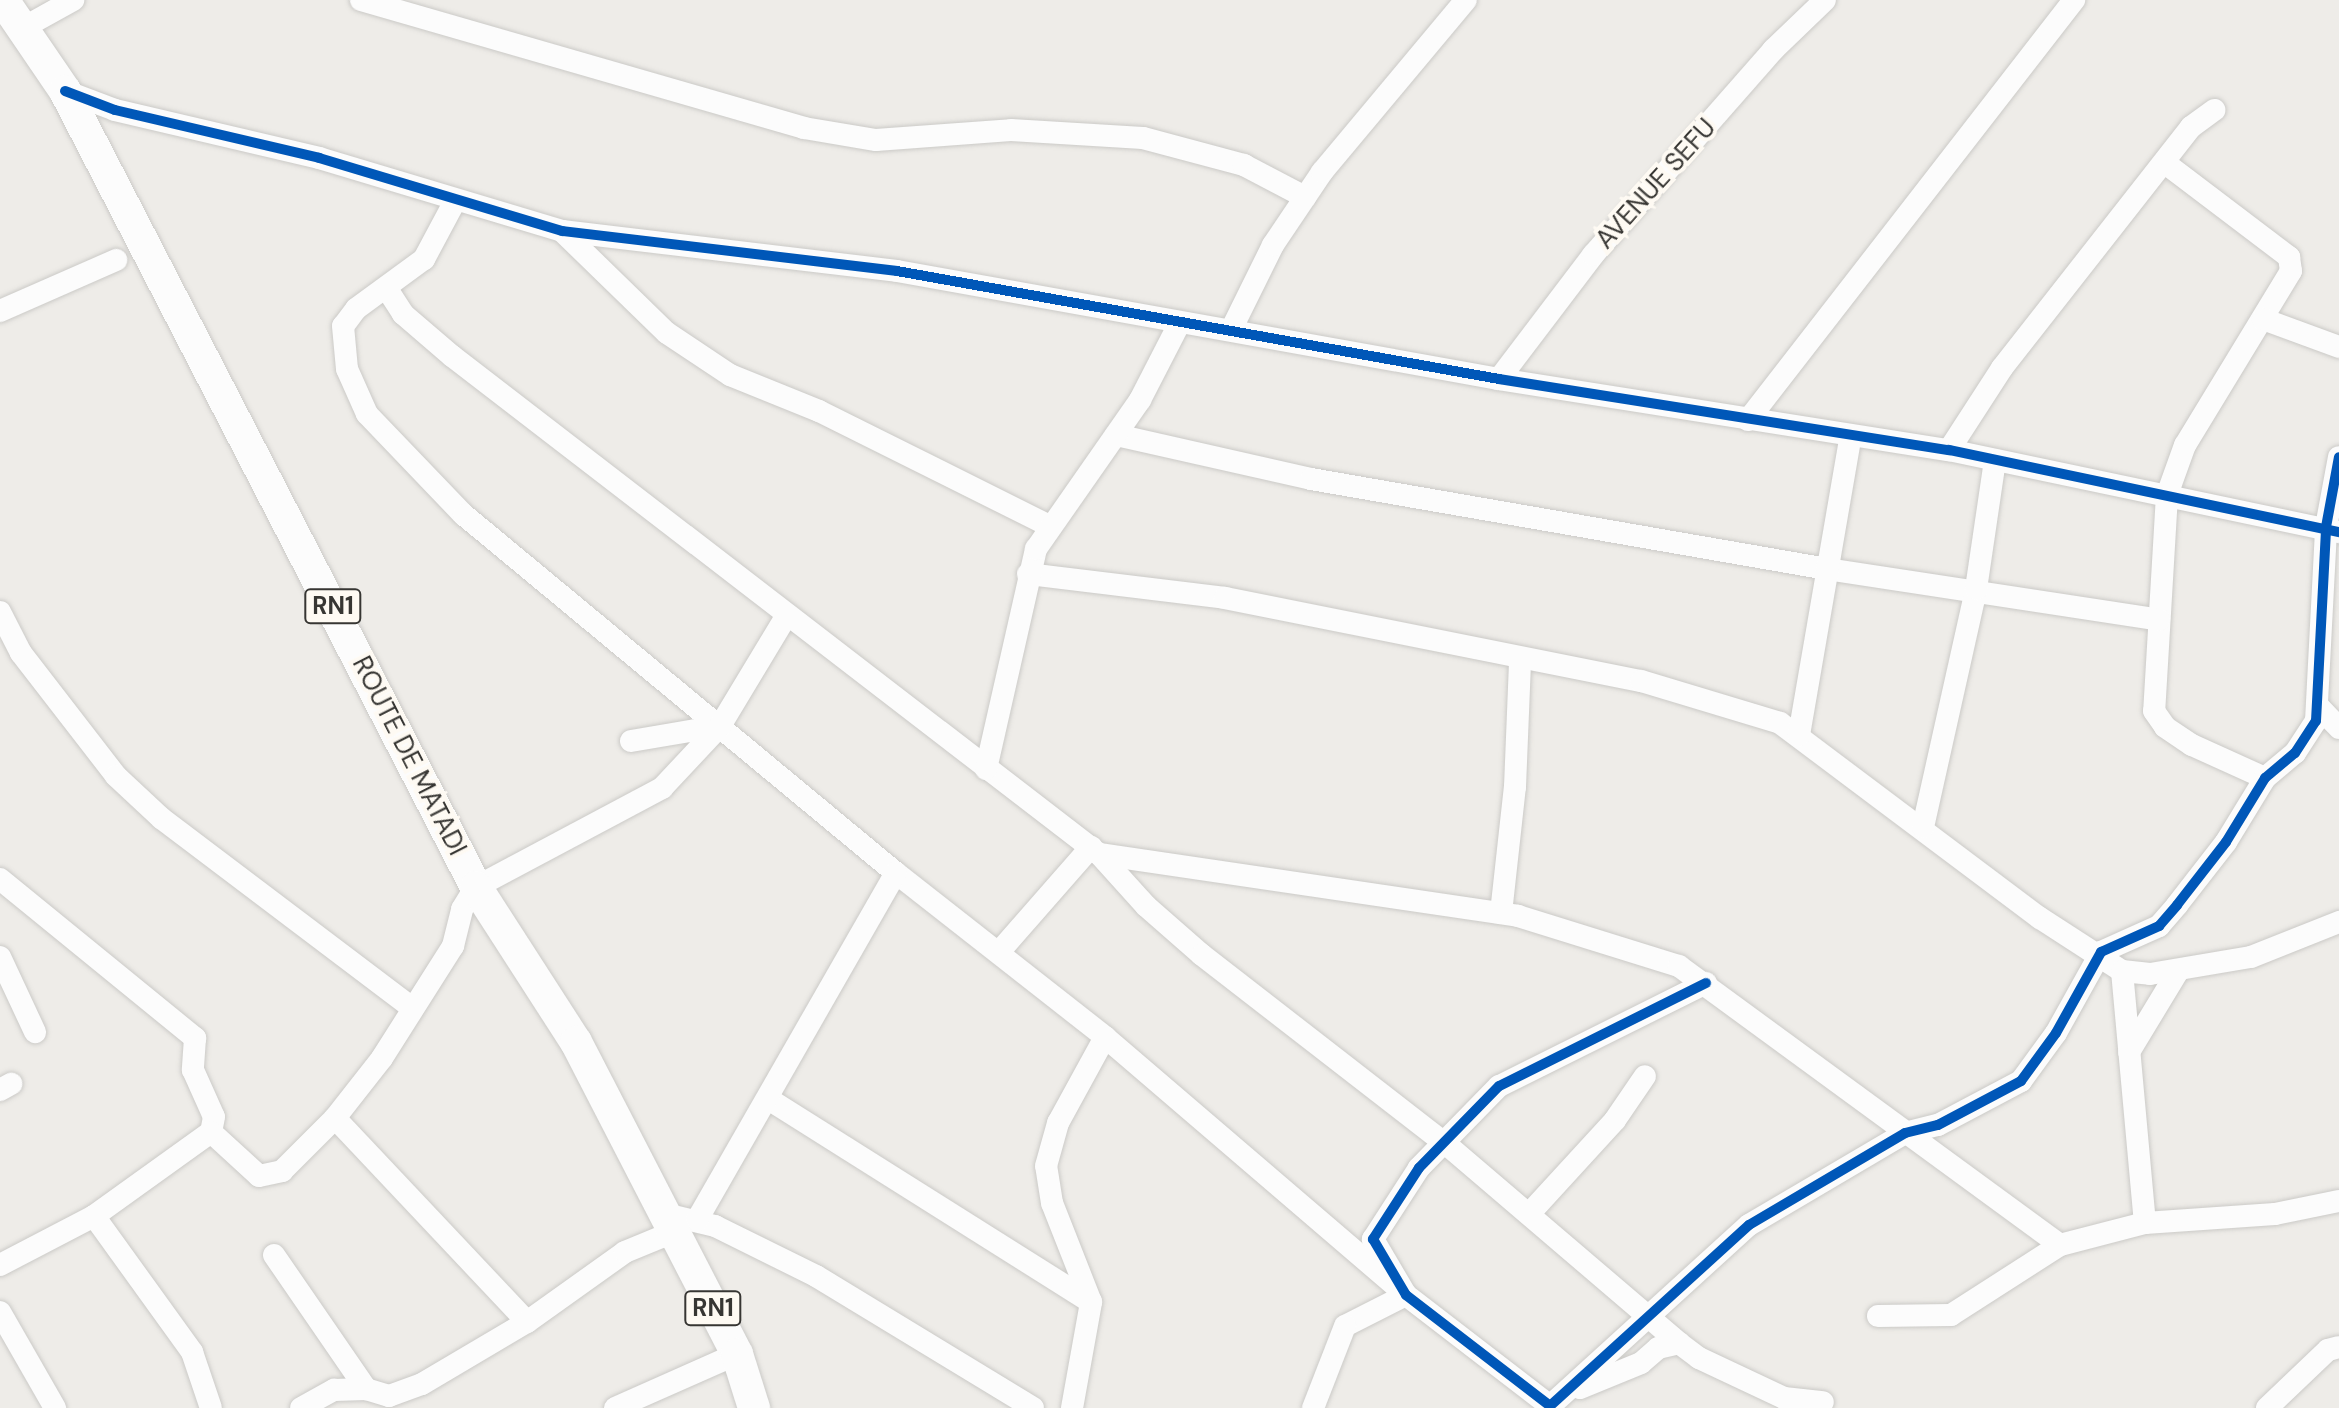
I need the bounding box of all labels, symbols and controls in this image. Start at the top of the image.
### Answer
street label: AVENUE SEFU [1589,113,1723,255]
road number: RN1 [303,586,363,626]
street label: ROUTE DE MATADI [345,651,473,861]
road number: RN1 [683,1288,743,1328]

